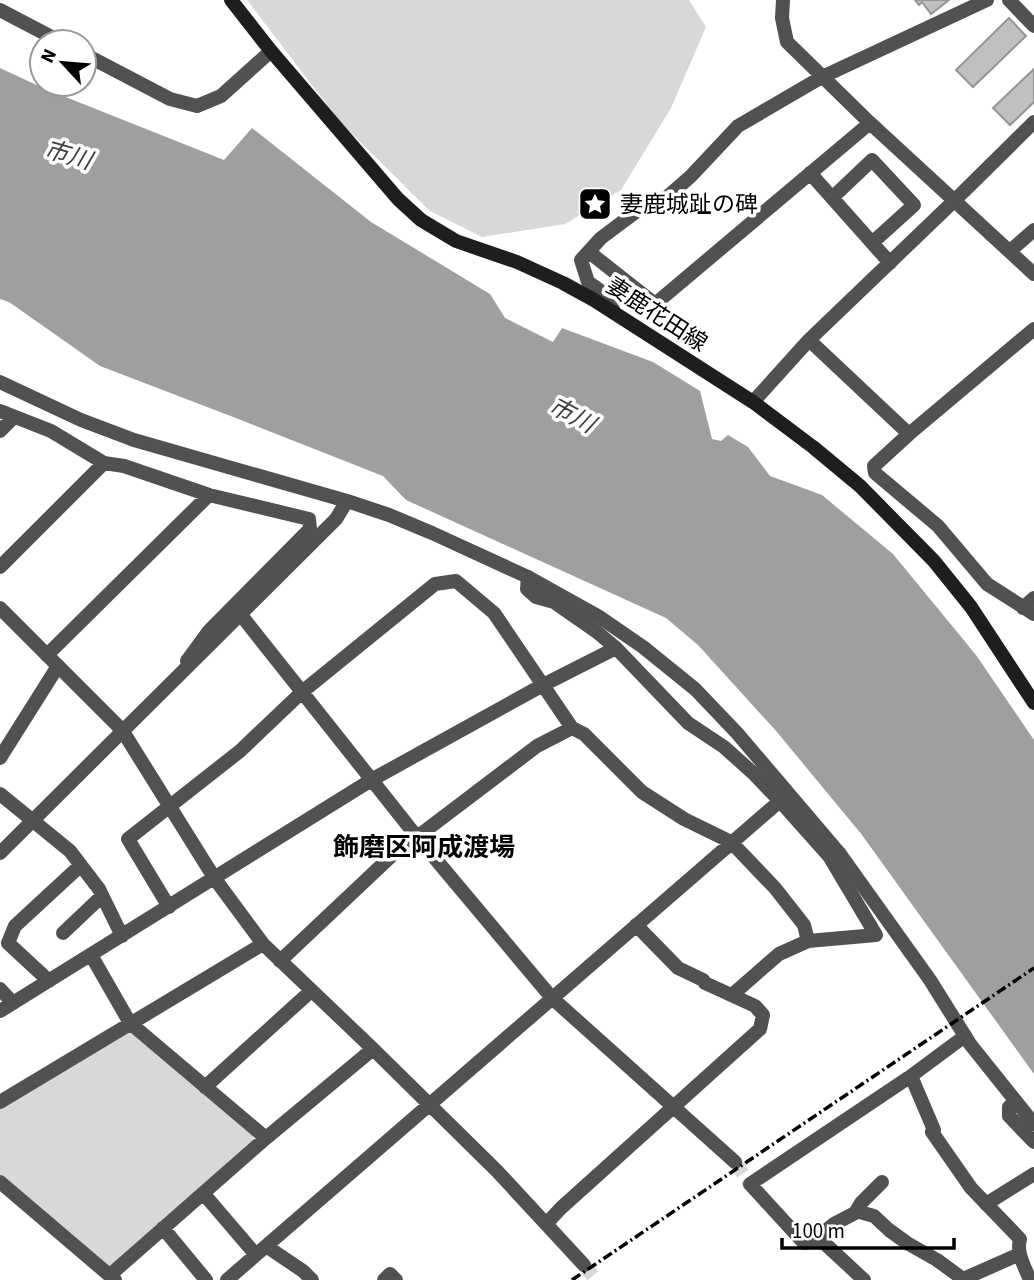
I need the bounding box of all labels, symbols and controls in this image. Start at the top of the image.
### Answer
north arrow [28,28,98,98]
text: N [34,45,64,68]
water label: 市川 [40,132,99,180]
place icon: 妻鹿城趾の碑 [576,185,614,223]
place label: 妻鹿城趾の碑 [620,188,758,221]
street label: 妻鹿花田線 [600,269,714,360]
water label: 市川 [542,389,604,444]
district label: 飾磨区阿成渡場 [333,829,515,866]
scale bar [782,1206,954,1250]
text: 100 m [792,1216,845,1246]

